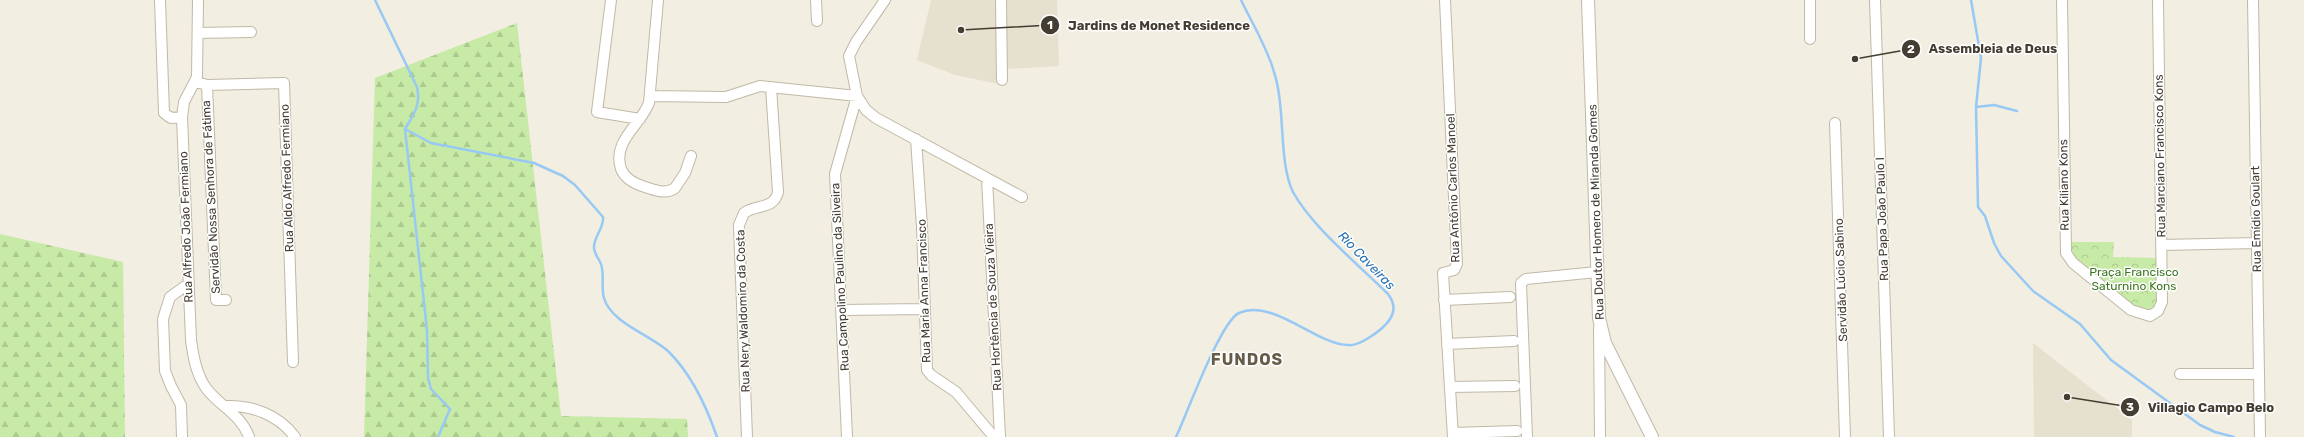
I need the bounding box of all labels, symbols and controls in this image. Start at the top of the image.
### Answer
callout: Jardins de Monet Residence [1040,13,1258,38]
text: 1 [1047,18,1053,32]
text: Jardins de Monet Residence [1068,18,1250,33]
callout: Assembleia de Deus [1901,36,2065,61]
text: Assembleia de Deus [1929,41,2057,56]
text: 2 [1907,42,1915,56]
street label: Rua Marciano Francisco Kons [2152,74,2168,238]
street label: Servidão Nossa Senhora de Fátima [199,100,223,294]
street label: Rua Aldo Alfredo Fermiano [277,104,297,252]
street label: Rua Doutor Homero de Miranda Gomes [1585,104,1607,320]
street label: Rua Antônio Carlos Manoel [1443,113,1463,263]
street label: Rua Kiliano Kons [2056,139,2072,231]
street label: Rua Alfredo João Fermiano [176,151,196,303]
street label: Rua Papa João Paulo I [1873,157,1891,281]
street label: Rua Emídio Goulart [2248,165,2264,272]
street label: Rua Campolino Paulino da Silveira [828,183,852,371]
street label: Servidão Lúcio Sabino [1832,218,1850,342]
street label: Rua Maria Anna Francisco [914,219,934,363]
street label: Rua Hortência de Souza Vieira [982,223,1004,391]
water label: Rio Caveiras [1335,228,1398,293]
street label: Rua Nery Waldomiro da Costa [733,229,753,393]
park label: Praça Francisco Saturnino Kons [2089,265,2179,293]
district label: FUNDOS [1211,350,1283,369]
callout: Villagio Campo Belo [2120,395,2282,420]
text: 3 [2126,400,2134,414]
text: Villagio Campo Belo [2148,400,2274,415]

